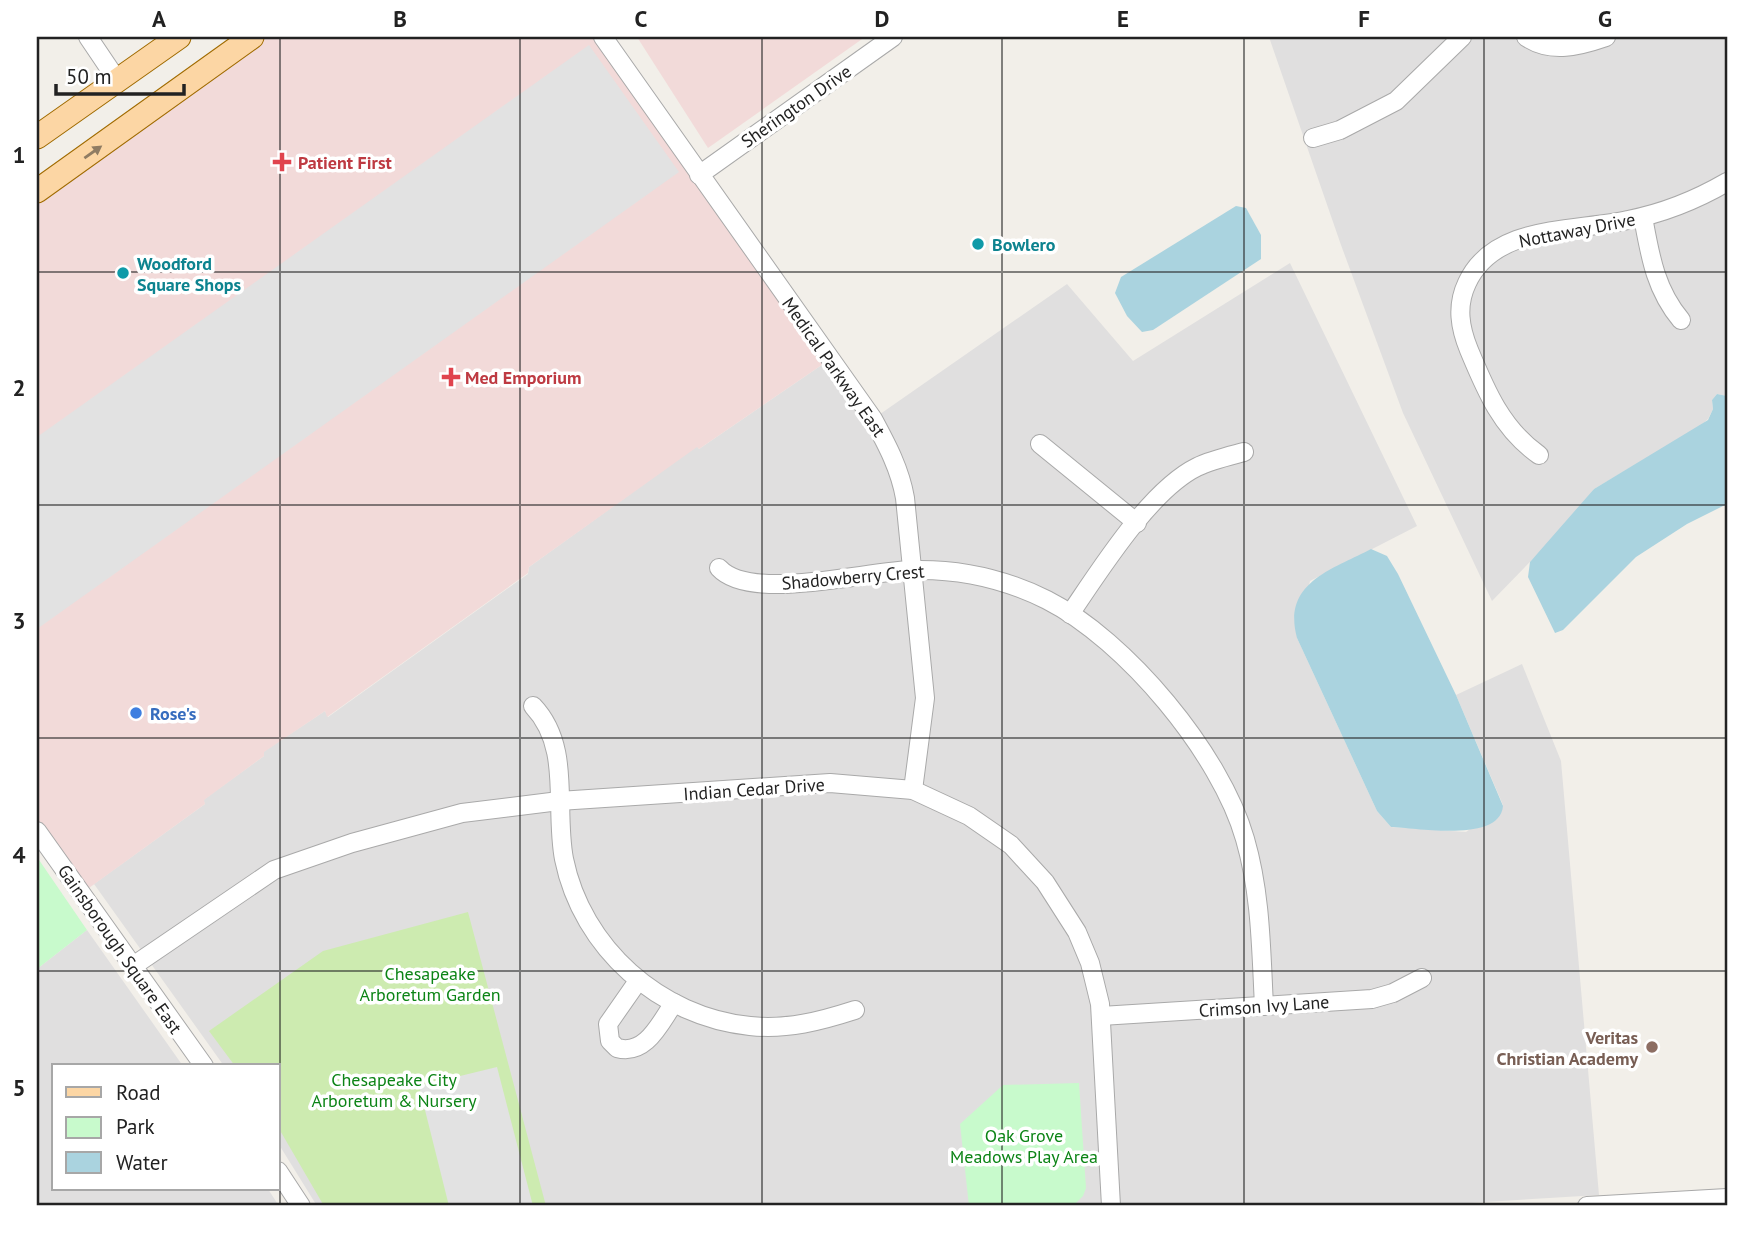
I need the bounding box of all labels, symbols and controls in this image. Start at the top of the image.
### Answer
text: A [152,4,166,33]
text: B [393,4,407,33]
text: C [635,4,648,33]
text: D [875,4,889,33]
text: E [1117,4,1129,33]
text: F [1358,4,1370,33]
text: G [1598,4,1612,33]
scale bar [56,52,184,96]
street label: Sherington Drive [736,59,856,153]
text: 50 m [66,63,112,90]
text: 1 [12,140,26,169]
one-way arrow [84,145,102,159]
place label: Patient First [298,151,393,174]
marker: Patient First [272,152,292,172]
street label: Nottaway Drive [1517,207,1637,253]
place label: Bowlero [992,233,1056,256]
marker: Bowlero [970,236,986,252]
place label: Woodford Square Shops [137,252,242,296]
marker: Woodford Square Shops [115,265,131,281]
street label: Medical Parkway East [777,293,891,441]
place label: Med Emporium [465,366,581,389]
marker: Med Emporium [443,369,459,385]
text: 2 [12,373,26,402]
street label: Shadowberry Crest [781,559,925,595]
text: 3 [12,606,26,635]
place label: Rose's [150,702,197,725]
marker: Rose's [128,705,144,721]
street label: Indian Cedar Drive [682,773,826,805]
text: 4 [12,840,26,869]
street label: Gainsborough Square East [53,860,187,1038]
park label: Chesapeake Arboretum Garden [359,962,501,1006]
street label: Crimson Ivy Lane [1198,990,1330,1022]
place label: Veritas Christian Academy [1496,1026,1638,1070]
marker: Veritas Christian Academy [1644,1039,1660,1055]
legend [52,1064,280,1190]
park label: Chesapeake City Arboretum & Nursery [311,1068,477,1112]
text: 5 [12,1073,26,1102]
text: Road [116,1079,160,1106]
text: Park [116,1113,155,1140]
park label: Oak Grove Meadows Play Area [950,1124,1098,1168]
text: Water [116,1149,168,1176]

